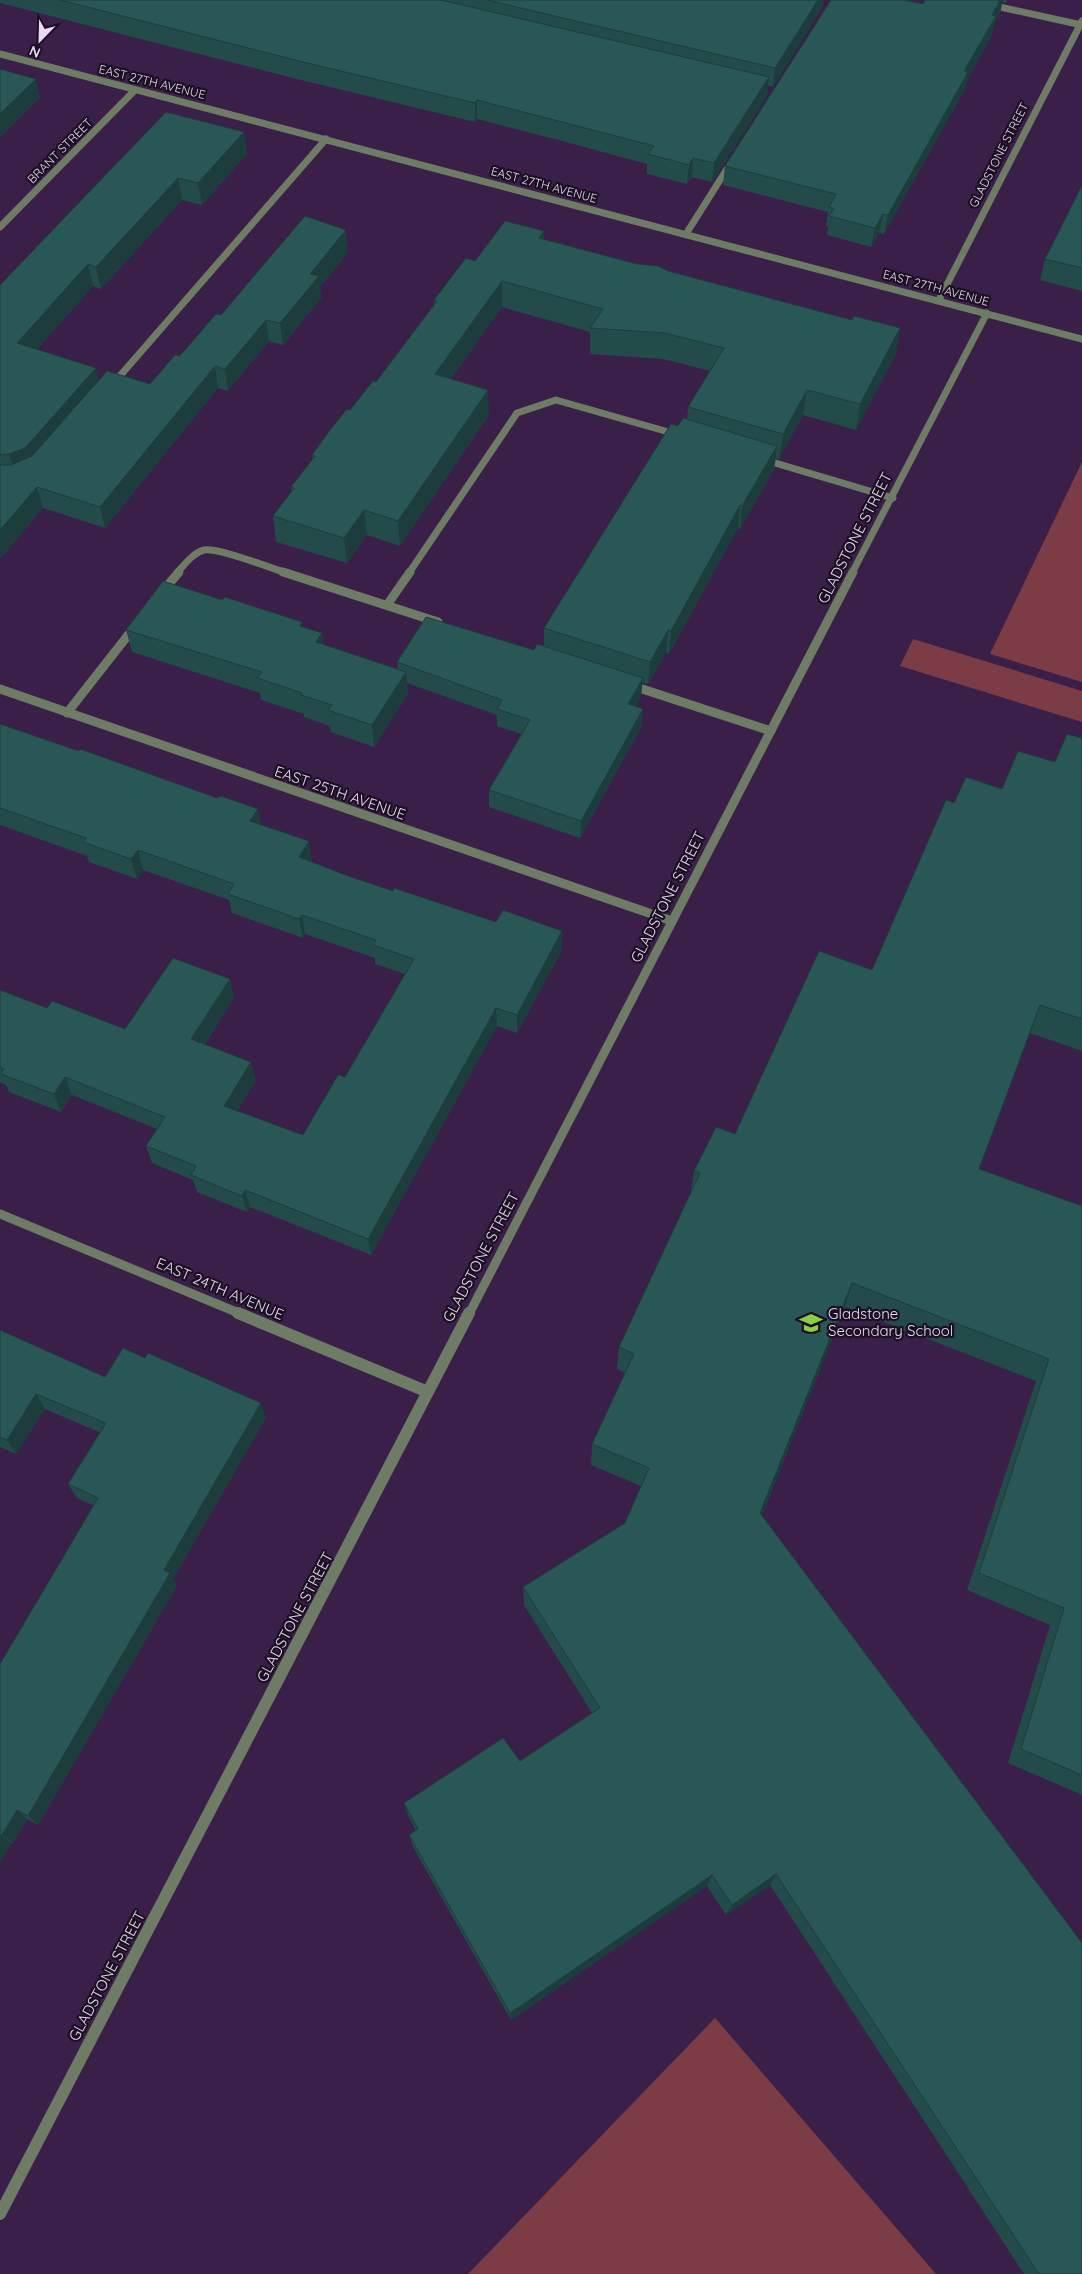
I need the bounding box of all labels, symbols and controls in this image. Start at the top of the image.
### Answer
north arrow [15,15,65,65]
text: N [27,42,43,62]
street label: EAST 27TH AVENUE [97,61,207,102]
street label: GLADSTONE STREET [966,100,1032,210]
street label: BRANT STREET [24,115,95,186]
street label: EAST 27TH AVENUE [489,163,599,206]
street label: EAST 27TH AVENUE [881,266,991,309]
street label: GLADSTONE STREET [813,469,896,607]
street label: EAST 25TH AVENUE [272,761,408,824]
street label: GLADSTONE STREET [626,828,709,966]
street label: GLADSTONE STREET [438,1188,523,1325]
street label: EAST 24TH AVENUE [154,1253,287,1324]
place label: Gladstone Secondary School [828,1304,953,1340]
school or university icon: Gladstone Secondary School [798,1310,824,1336]
street label: GLADSTONE STREET [252,1548,337,1685]
street label: GLADSTONE STREET [64,1907,149,2044]

